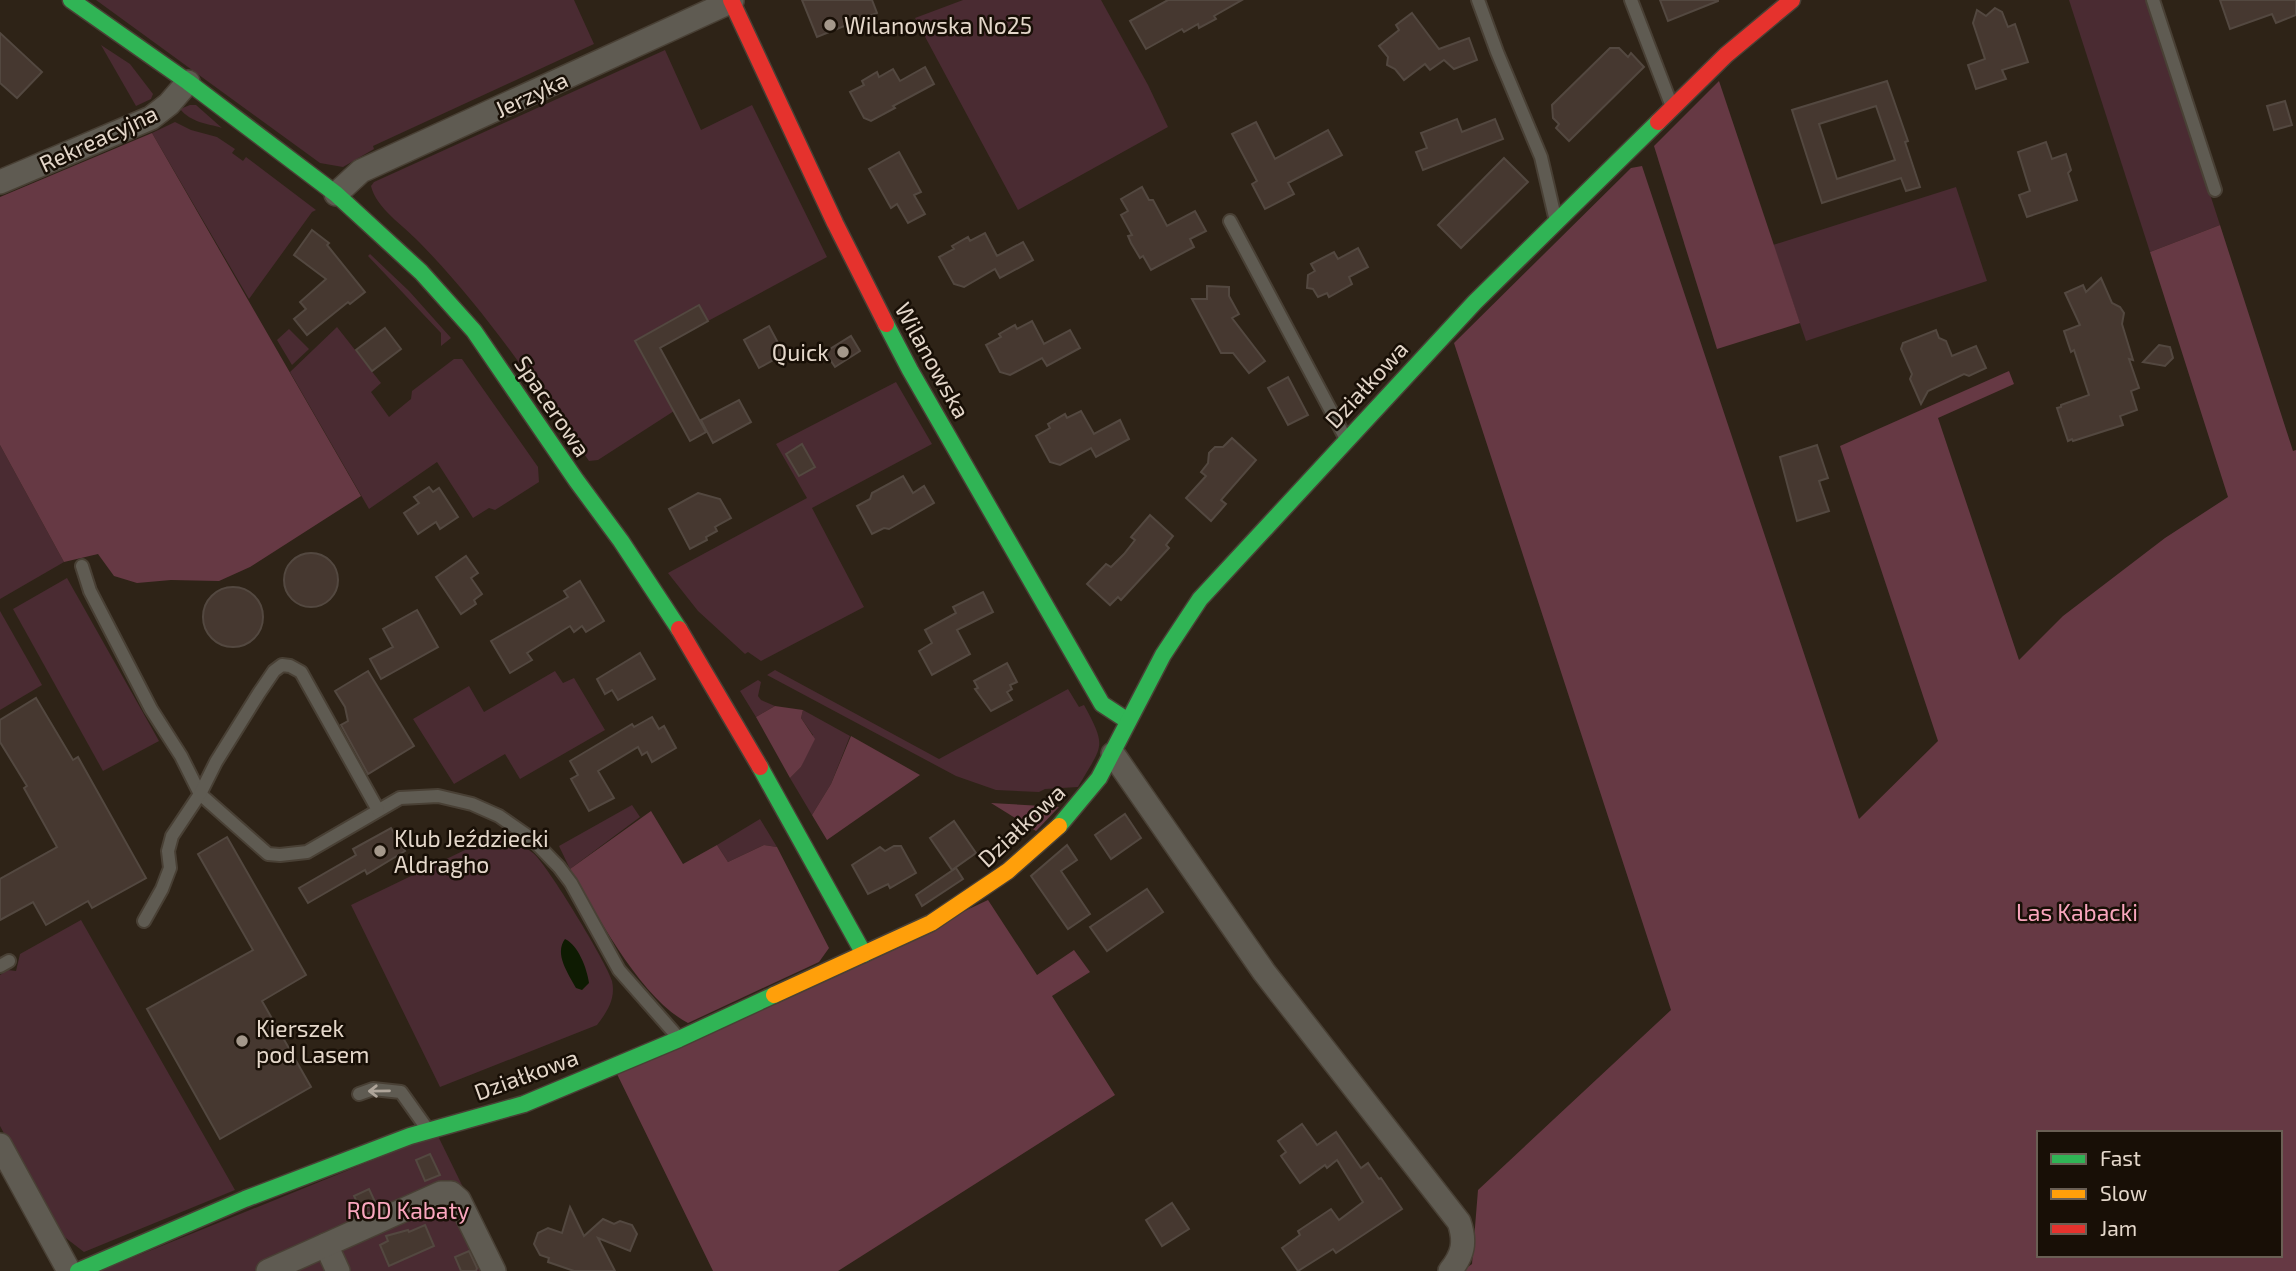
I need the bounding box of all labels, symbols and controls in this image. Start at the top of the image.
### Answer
place label: Wilanowska No25 [844,11,1032,39]
marker: Wilanowska No25 [822,17,838,33]
street label: Jerzyka [490,65,572,123]
street label: Rekreacyjna [34,98,162,178]
street label: Wilanowska [890,297,976,423]
street label: Działkowa [1319,335,1413,433]
place label: Quick [772,338,829,366]
marker: Quick [835,344,851,360]
street label: Spacerowa [509,350,597,462]
street label: Działkowa [972,778,1070,872]
place label: Klub Jeździecki Aldragho [394,824,549,878]
marker: Klub Jeździecki Aldragho [372,843,388,859]
park label: Las Kabacki [2016,898,2138,926]
place label: Kierszek pod Lasem [256,1014,369,1068]
marker: Kierszek pod Lasem [234,1033,250,1049]
street label: Działkowa [470,1042,582,1106]
one-way arrow [368,1084,391,1098]
legend [2037,1131,2282,1257]
text: Fast [2100,1145,2141,1170]
text: Slow [2100,1180,2147,1205]
park label: ROD Kabaty [347,1196,469,1224]
text: Jam [2100,1215,2137,1240]

